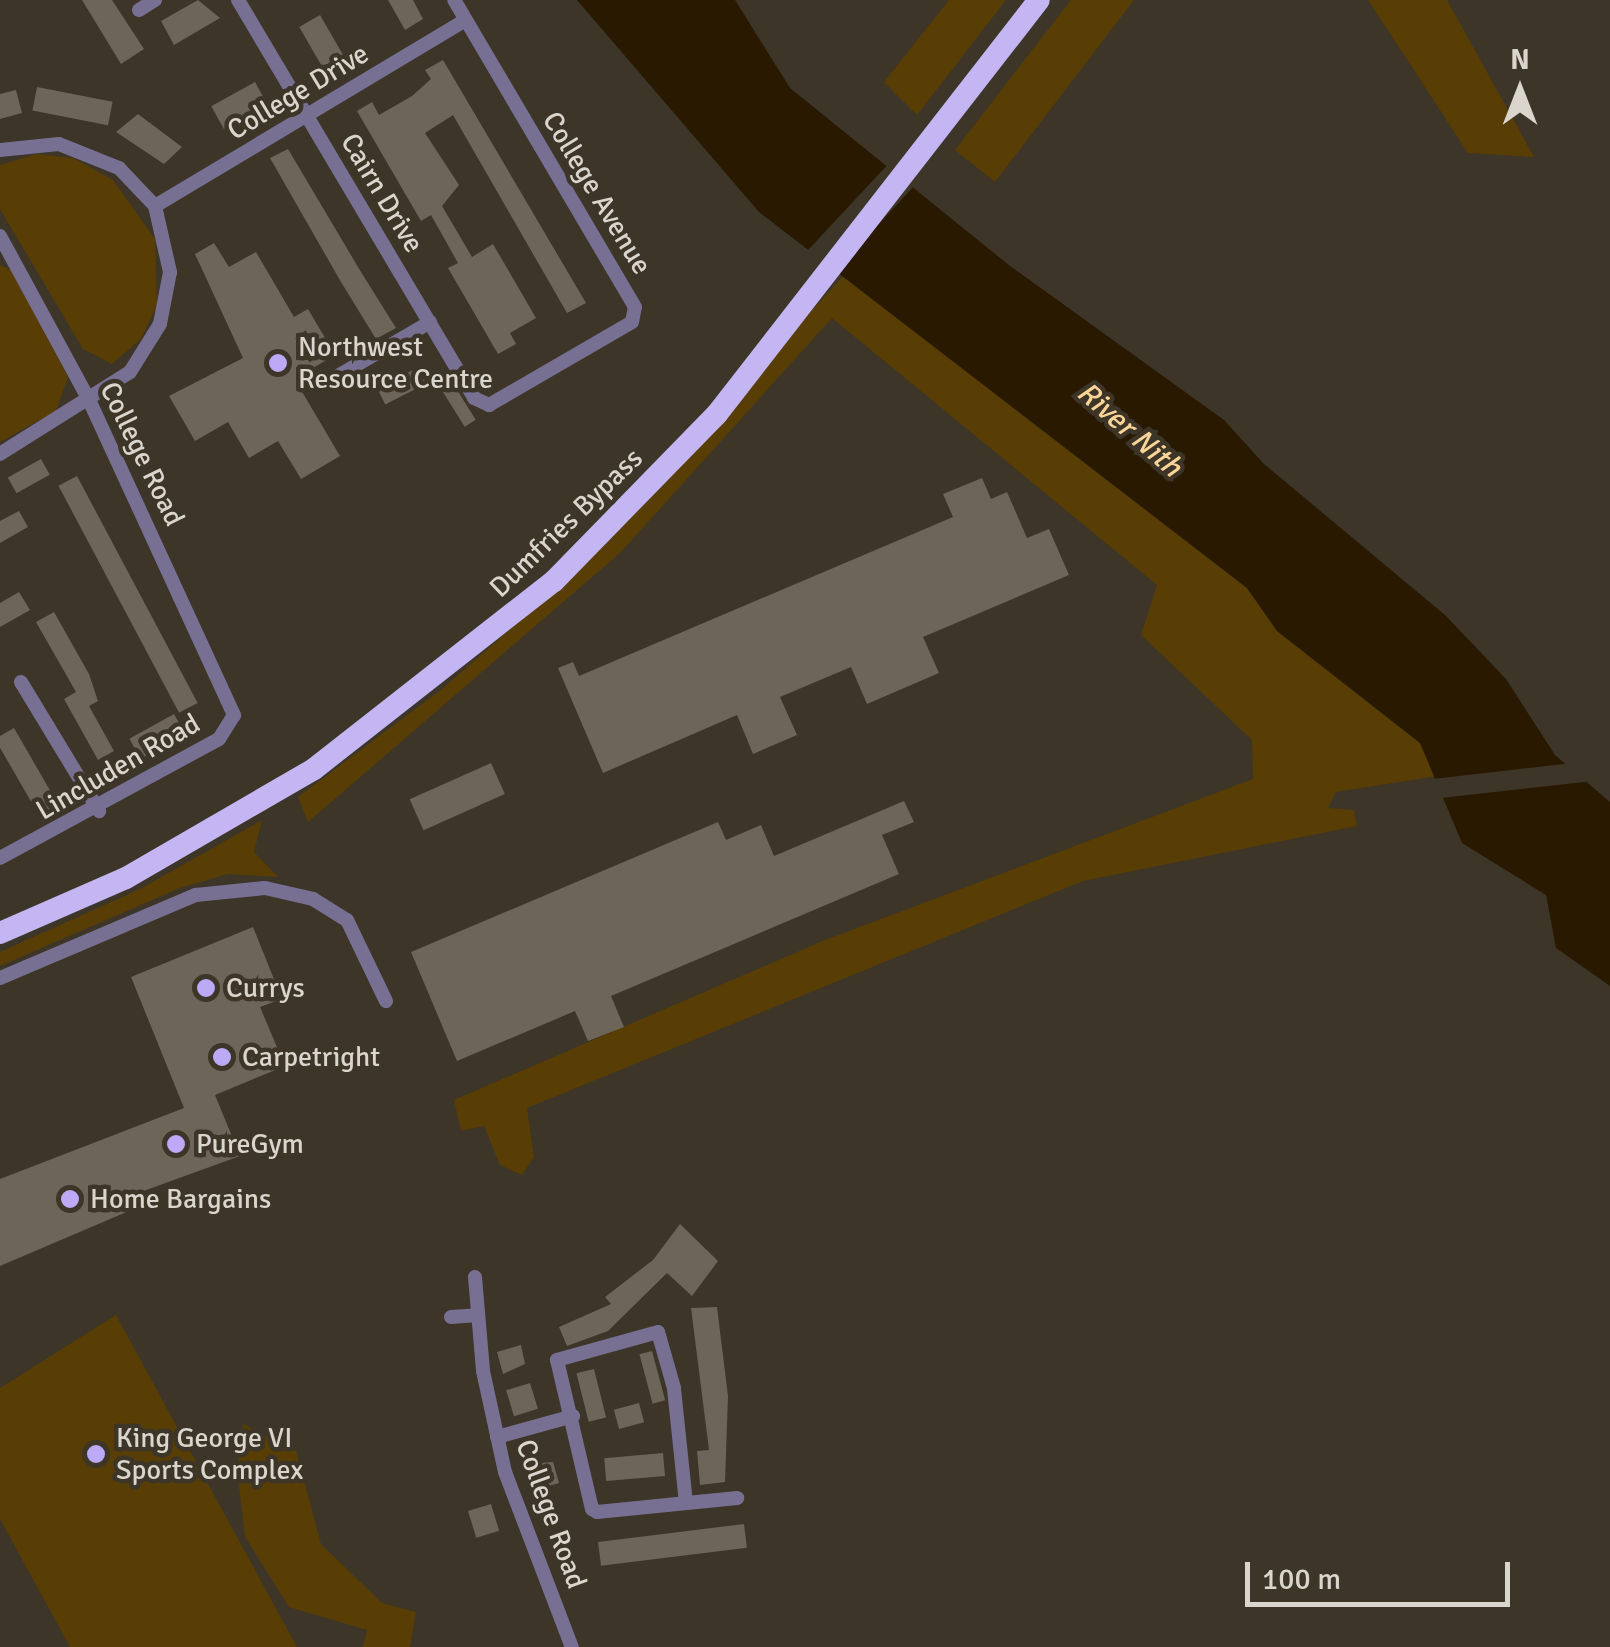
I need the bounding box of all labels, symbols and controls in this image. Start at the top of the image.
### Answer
street label: College Drive [221,37,375,147]
north arrow [1470,40,1570,140]
text: N [1510,43,1530,77]
street label: College Avenue [535,106,659,280]
street label: Cairn Drive [333,127,431,259]
place label: Northwest Resource Centre [298,330,493,396]
marker: Northwest Resource Centre [267,352,289,374]
water label: River Nith [1069,375,1189,485]
street label: College Road [93,377,191,531]
street label: Dumfries Bypass [483,442,649,604]
street label: Lincluden Road [30,707,206,827]
place label: Currys [226,971,305,1005]
marker: Currys [195,977,217,999]
place label: Carpetright [242,1040,380,1074]
marker: Carpetright [211,1046,233,1068]
place label: PureGym [196,1127,304,1161]
marker: PureGym [165,1133,187,1155]
place label: Home Bargains [90,1182,271,1216]
marker: Home Bargains [59,1188,81,1210]
place label: King George VI Sports Complex [116,1421,303,1487]
street label: College Road [509,1435,593,1593]
marker: King George VI Sports Complex [85,1443,107,1465]
scale bar [1250,1542,1515,1604]
text: 100 m [1262,1561,1341,1598]

